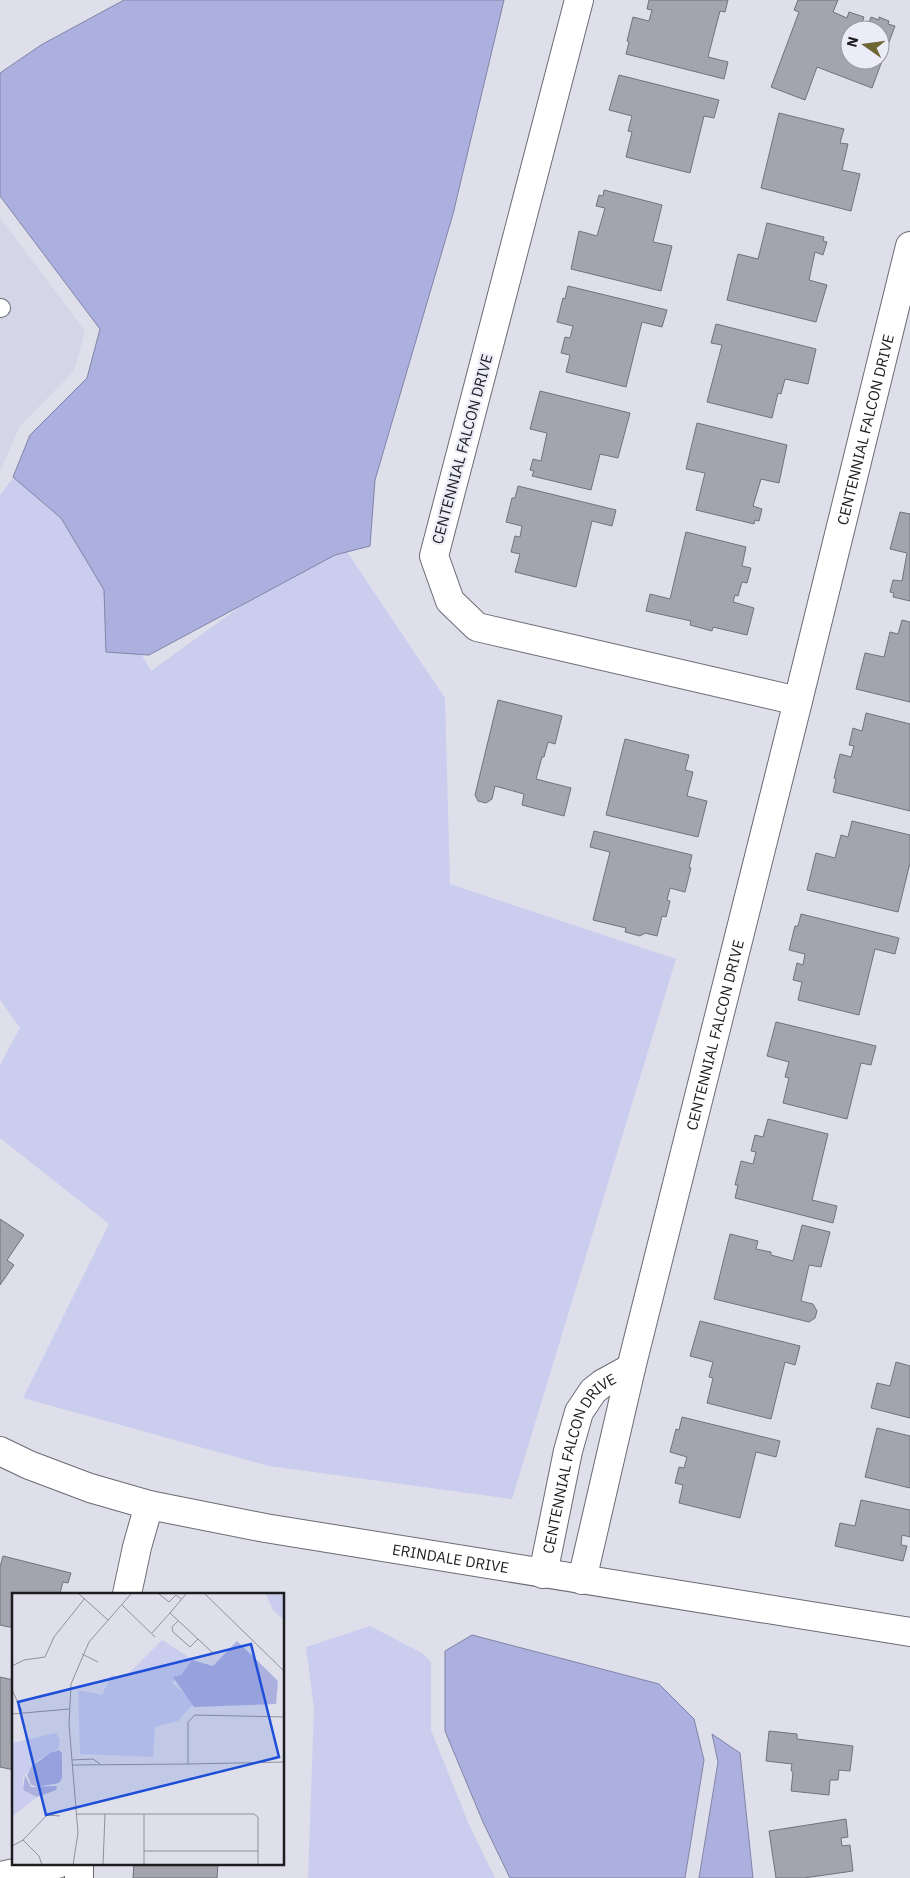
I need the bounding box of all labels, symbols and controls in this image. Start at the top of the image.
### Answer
north arrow [840,20,890,70]
text: N [842,35,862,49]
street label: CENTENNIAL FALCON DRIVE [832,332,897,527]
street label: CENTENNIAL FALCON DRIVE [427,352,497,546]
street label: CENTENNIAL FALCON DRIVE [681,938,747,1132]
street label: CENTENNIAL FALCON DRIVE [538,1369,619,1555]
street label: ERINDALE DRIVE [391,1539,510,1577]
inset map [12,1593,285,1866]

